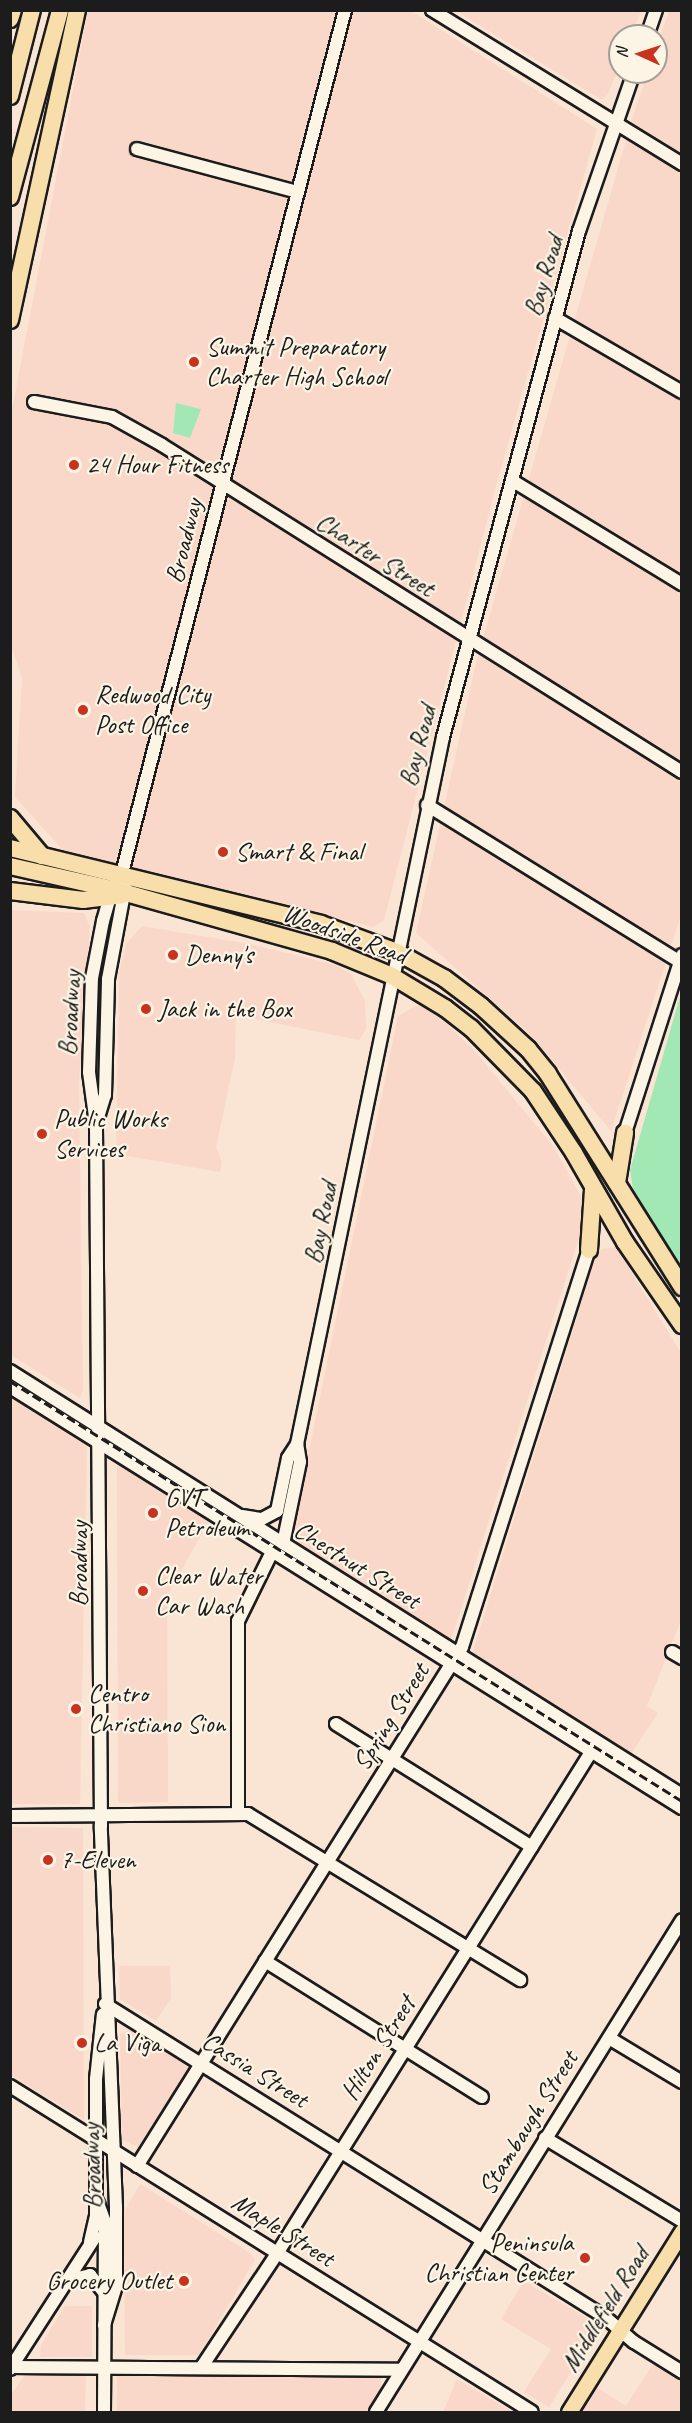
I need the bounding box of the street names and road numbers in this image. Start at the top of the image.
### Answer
street label: Bay Road [518,232,570,320]
street label: Broadway [159,496,209,586]
street label: Charter Street [310,506,440,604]
street label: Bay Road [393,702,443,790]
street label: Woodside Road [279,897,411,971]
street label: Broadway [52,969,88,1057]
street label: Bay Road [298,1179,344,1267]
street label: Chestnut Street [288,1514,426,1616]
street label: Broadway [63,1521,95,1607]
street label: Spring Street [346,1658,436,1776]
street label: Hilton Street [334,1990,422,2106]
street label: Cassia Street [196,2025,314,2115]
street label: Stambaugh Street [471,2045,585,2201]
street label: Broadway [75,2123,109,2209]
street label: Maple Street [226,2186,340,2274]
street label: Middlefield Road [554,2241,656,2377]

